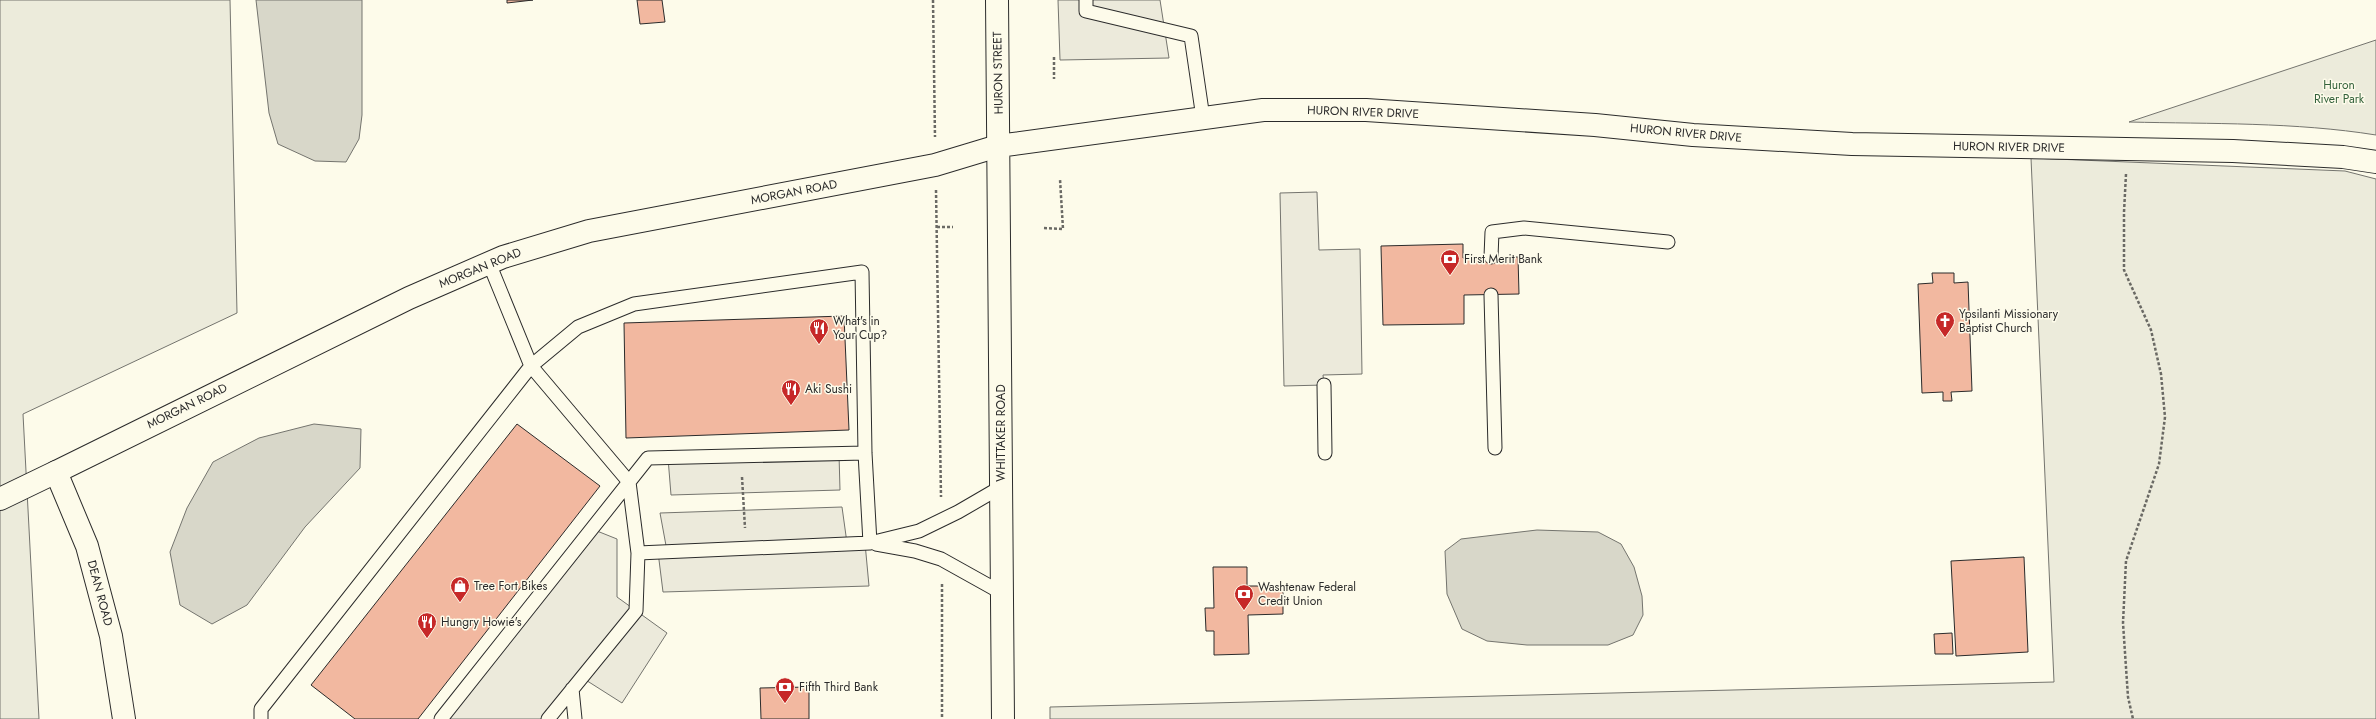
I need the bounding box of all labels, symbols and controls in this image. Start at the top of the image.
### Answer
street label: HURON STREET [988,31,1008,115]
park label: Huron River Park [2314,76,2365,108]
street label: HURON RIVER DRIVE [1307,101,1419,123]
street label: HURON RIVER DRIVE [1629,119,1743,147]
street label: HURON RIVER DRIVE [1953,137,2065,157]
street label: MORGAN ROAD [749,175,839,209]
street label: MORGAN ROAD [436,243,524,293]
bank icon: First Merit Bank [1439,248,1461,276]
place label: First Merit Bank [1464,250,1543,268]
place label: Ypsilanti Missionary Baptist Church [1959,305,2059,337]
church icon: Ypsilanti Missionary Baptist Church [1934,310,1956,338]
place label: What's in Your Cup? [833,312,887,344]
restaurant icon: What's in Your Cup? [808,317,830,345]
restaurant icon: Aki Sushi [780,378,802,406]
street label: MORGAN ROAD [144,379,230,433]
place label: Aki Sushi [805,380,852,398]
street label: WHITTAKER ROAD [992,384,1010,482]
street label: DEAN ROAD [83,558,117,628]
shop icon: Tree Fort Bikes [449,575,471,603]
place label: Tree Fort Bikes [474,577,547,595]
place label: Washtenaw Federal Credit Union [1258,578,1356,610]
bank icon: Washtenaw Federal Credit Union [1233,583,1255,611]
restaurant icon: Hungry Howie's [416,611,438,639]
place label: Hungry Howie's [441,613,522,631]
bank icon: Fifth Third Bank [774,676,796,704]
place label: Fifth Third Bank [799,678,879,696]

